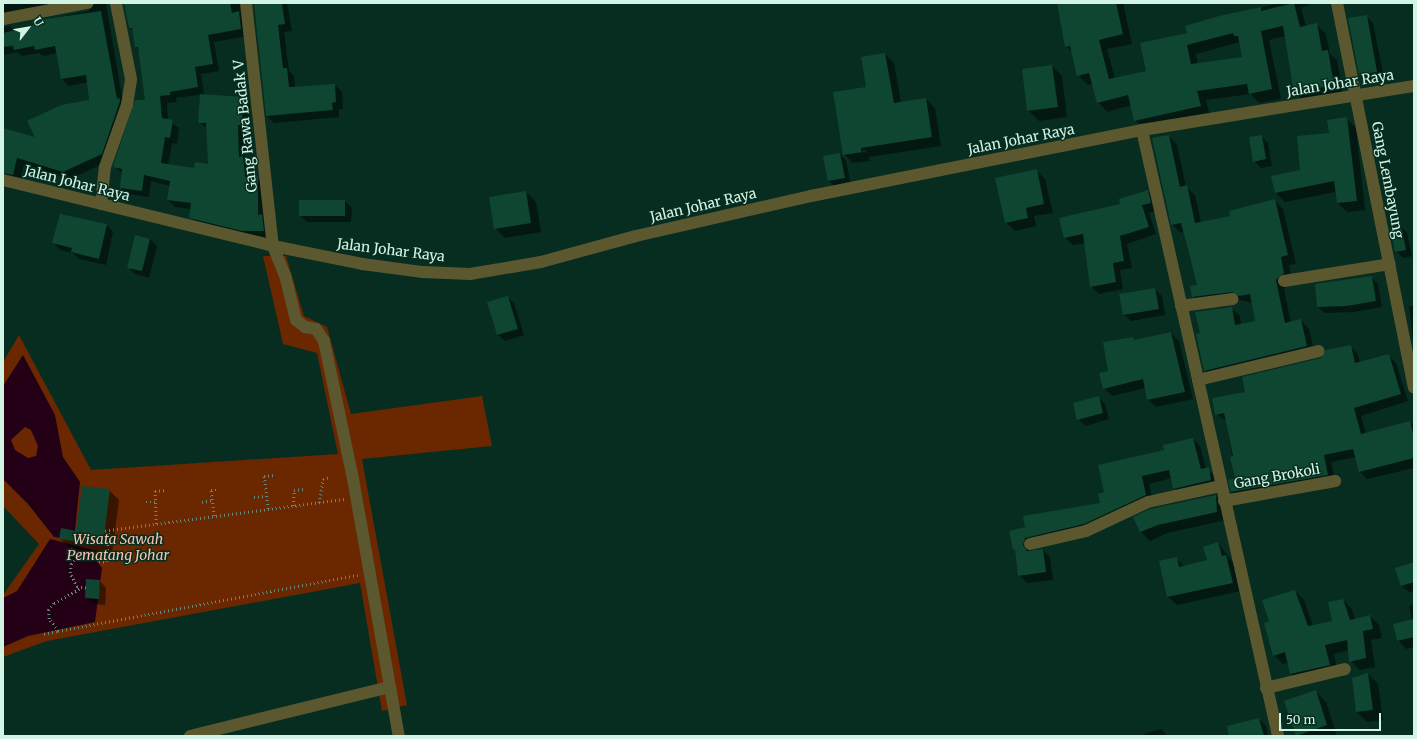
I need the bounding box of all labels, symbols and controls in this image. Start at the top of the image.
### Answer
north arrow [8,8,48,48]
text: U [30,15,46,29]
street label: Gang Rawa Badak V [230,59,260,193]
street label: Jalan Johar Raya [1285,66,1395,100]
street label: Jalan Johar Raya [966,120,1076,158]
street label: Gang Lembayung [1368,120,1408,240]
street label: Jalan Johar Raya [22,162,132,204]
street label: Jalan Johar Raya [648,185,758,225]
street label: Jalan Johar Raya [336,235,446,265]
street label: Gang Brokoli [1233,460,1321,492]
park label: Wisata Sawah Pematang Johar [67,531,169,564]
scale bar [1281,705,1383,731]
text: 50 m [1286,712,1315,727]

